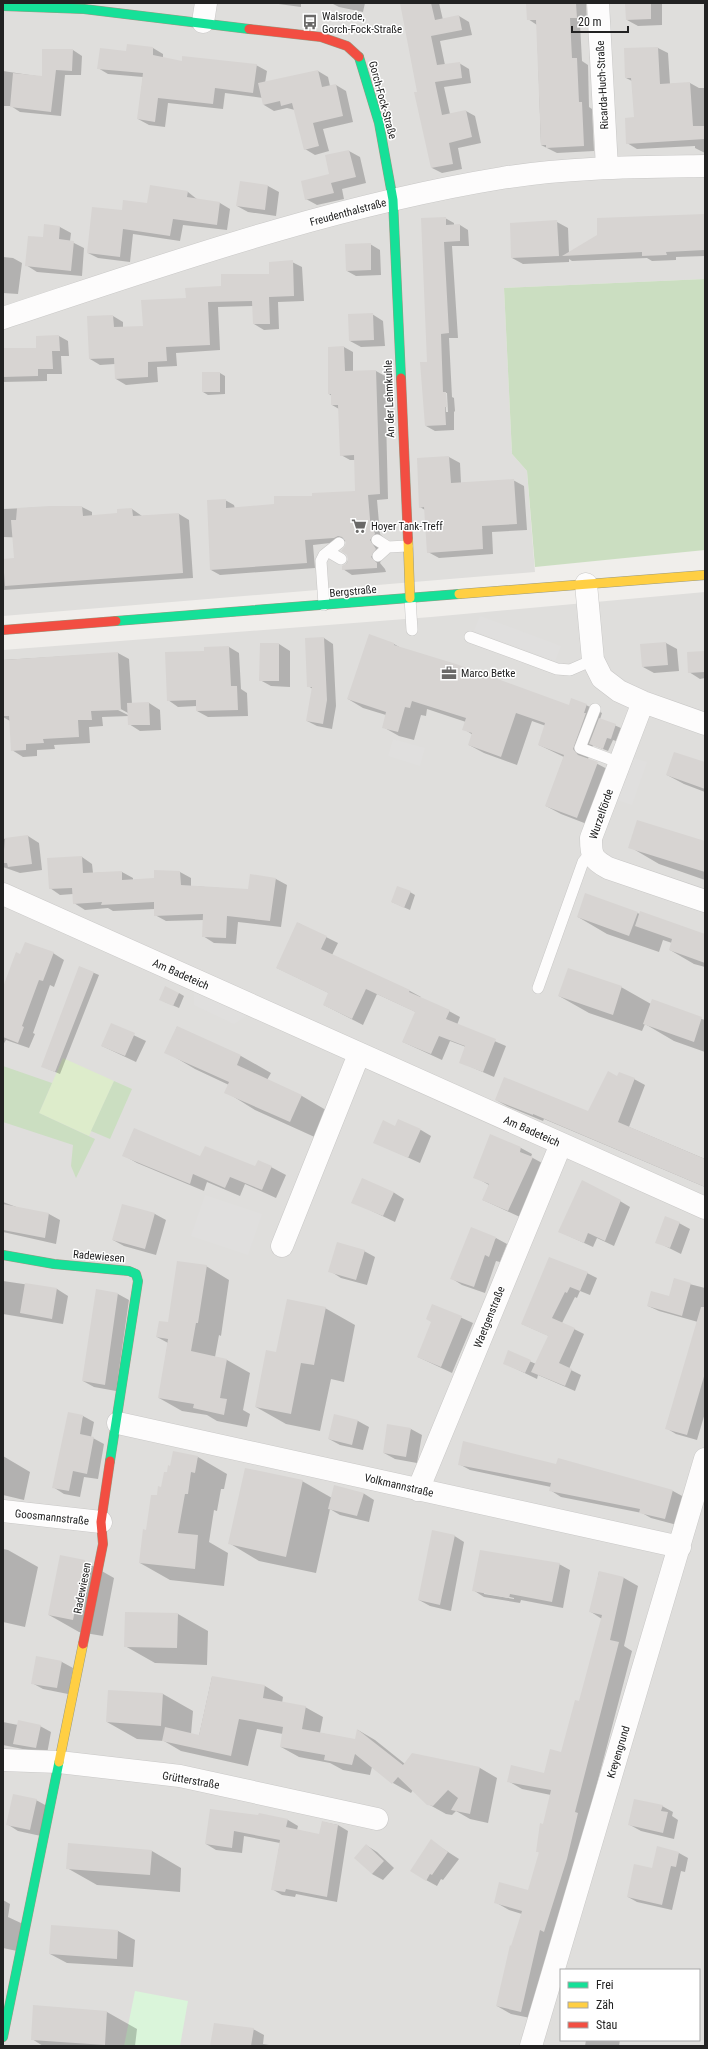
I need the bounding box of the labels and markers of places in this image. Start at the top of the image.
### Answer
place label: Walsrode, Gorch-Fock-Straße [322,10,402,36]
bus stop icon: Walsrode, Gorch-Fock-Straße [301,13,319,31]
supermarket icon: Hoyer Tank-Treff [350,517,368,535]
place label: Hoyer Tank-Treff [371,520,443,533]
office icon: Marco Betke [440,664,458,682]
place label: Marco Betke [461,667,515,680]

